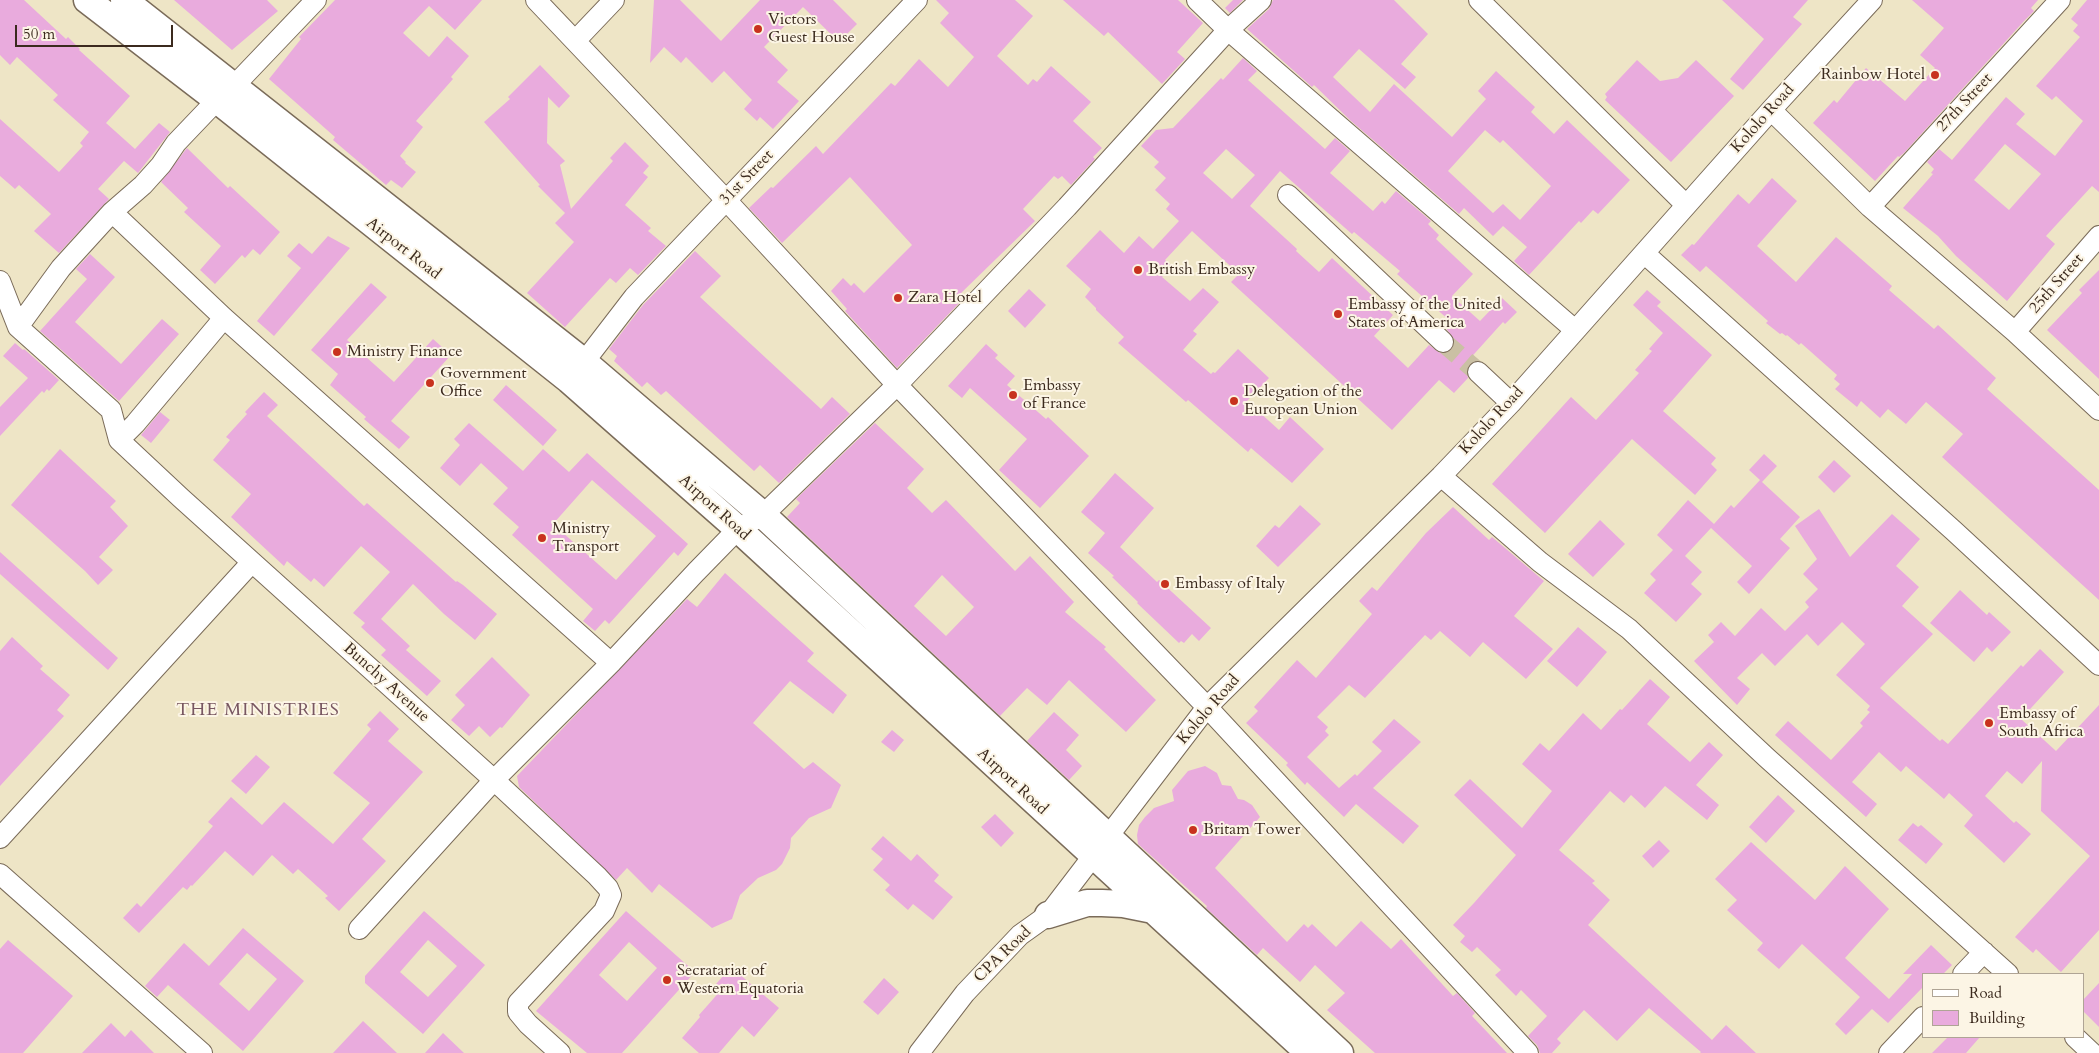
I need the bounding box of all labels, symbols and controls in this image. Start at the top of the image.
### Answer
place label: Victors Guest House [768,10,855,48]
scale bar [18,15,175,47]
marker: Victors Guest House [752,23,764,35]
text: 50 m [23,24,55,44]
place label: Rainbow Hotel [1821,65,1925,85]
marker: Rainbow Hotel [1929,69,1941,81]
street label: 27th Street [1933,70,1997,136]
street label: Kololo Road [1727,81,1799,157]
street label: 31st Street [716,146,778,210]
street label: Airport Road [362,214,444,284]
street label: 25th Street [2026,250,2088,318]
place label: British Embassy [1148,260,1255,280]
marker: British Embassy [1132,264,1144,276]
place label: Zara Hotel [908,288,982,308]
marker: Zara Hotel [892,292,904,304]
place label: Embassy of the United States of America [1348,295,1501,333]
marker: Embassy of the United States of America [1332,308,1344,320]
place label: Ministry Finance [347,342,462,362]
marker: Ministry Finance [331,346,343,358]
place label: Government Office [440,364,527,402]
place label: Embassy of France [1023,376,1086,414]
marker: Government Office [424,377,436,389]
place label: Delegation of the European Union [1244,382,1362,420]
street label: Kololo Road [1456,383,1528,459]
marker: Embassy of France [1007,389,1019,401]
marker: Delegation of the European Union [1228,395,1240,407]
street label: Airport Road [674,471,754,545]
place label: Ministry Transport [552,519,619,557]
marker: Ministry Transport [536,532,548,544]
place label: Embassy of Italy [1175,574,1285,594]
marker: Embassy of Italy [1159,578,1171,590]
street label: Bunchy Avenue [339,639,433,727]
street label: Kololo Road [1174,671,1244,749]
district label: THE MINISTRIES [174,700,342,722]
place label: Embassy of South Africa [1999,704,2083,742]
marker: Embassy of South Africa [1983,717,1995,729]
street label: Airport Road [973,745,1051,819]
place label: Britam Tower [1203,820,1300,840]
marker: Britam Tower [1187,824,1199,836]
street label: CPA Road [970,923,1036,987]
place label: Secratariat of Western Equatoria [677,961,804,999]
legend [1922,973,2084,1038]
marker: Secratariat of Western Equatoria [661,974,673,986]
text: Road [1969,983,2002,1003]
text: Building [1969,1008,2025,1028]

